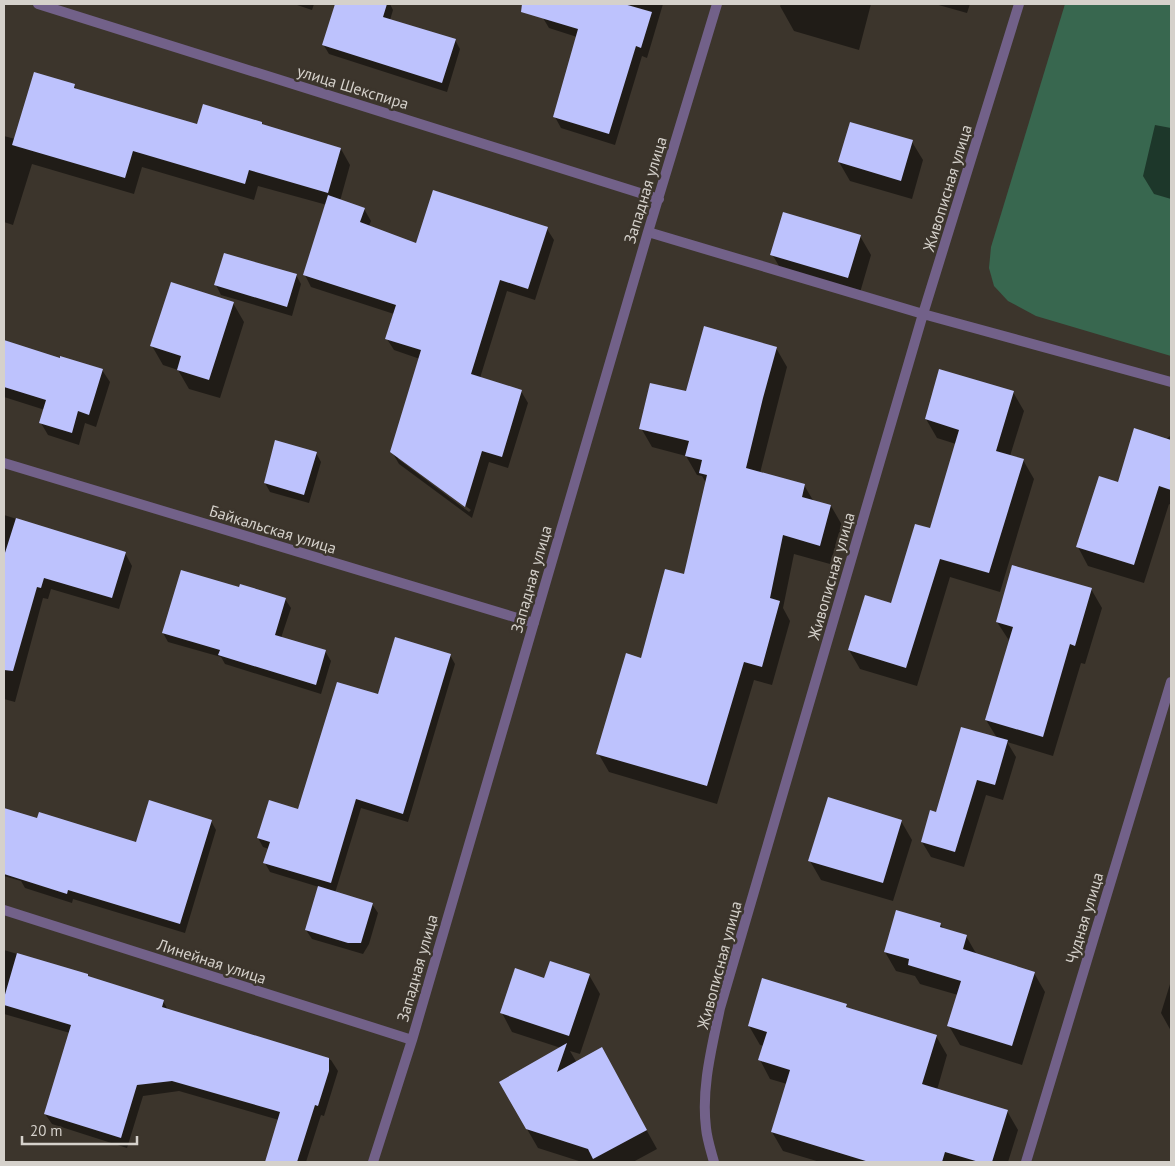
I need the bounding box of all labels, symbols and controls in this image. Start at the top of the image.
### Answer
street label: улица Шекспира [295,61,411,113]
street label: Живописная улица [918,122,976,255]
street label: Западная улица [619,134,671,246]
street label: Байкальская улица [207,500,339,558]
street label: Живописная улица [803,510,859,643]
street label: Западная улица [506,523,556,635]
street label: Чудная улица [1061,870,1107,966]
street label: Живописная улица [692,899,746,1032]
street label: Западная улица [392,912,442,1024]
street label: Линейная улица [154,934,269,988]
scale bar [22,1114,138,1146]
text: 20 m [30,1121,63,1140]

